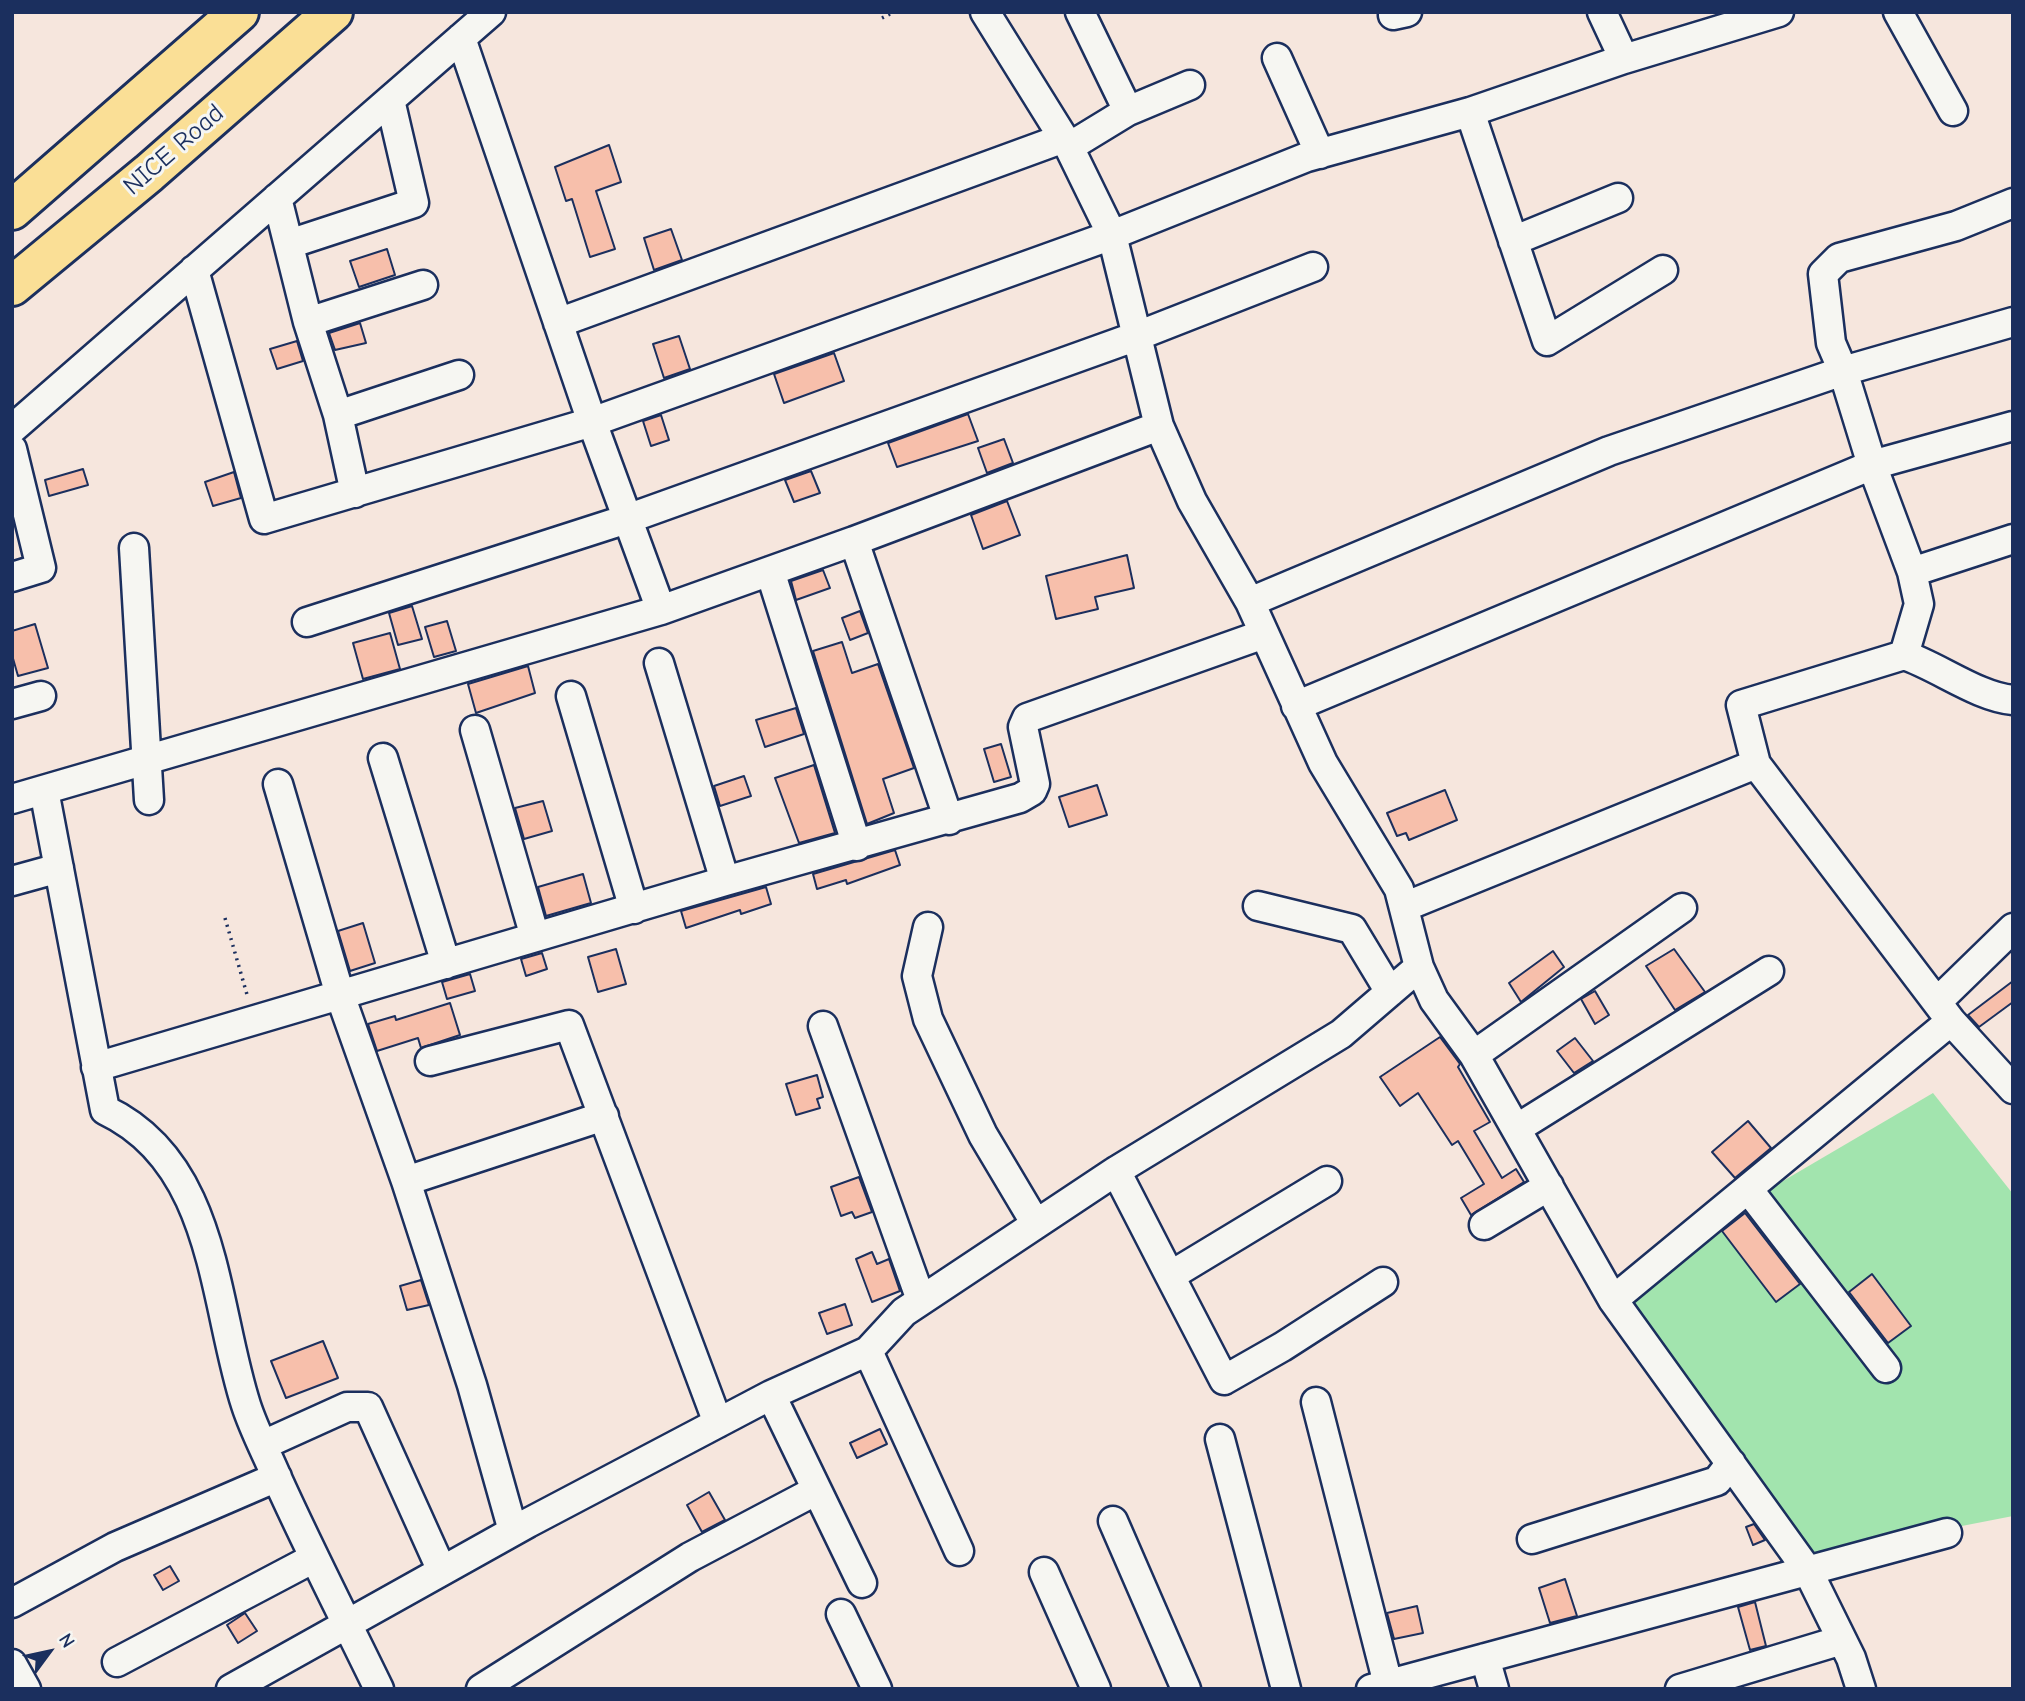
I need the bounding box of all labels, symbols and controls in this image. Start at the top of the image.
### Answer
street label: NICE Road [117,98,231,202]
north arrow [14,1617,84,1687]
text: N [54,1629,79,1652]

